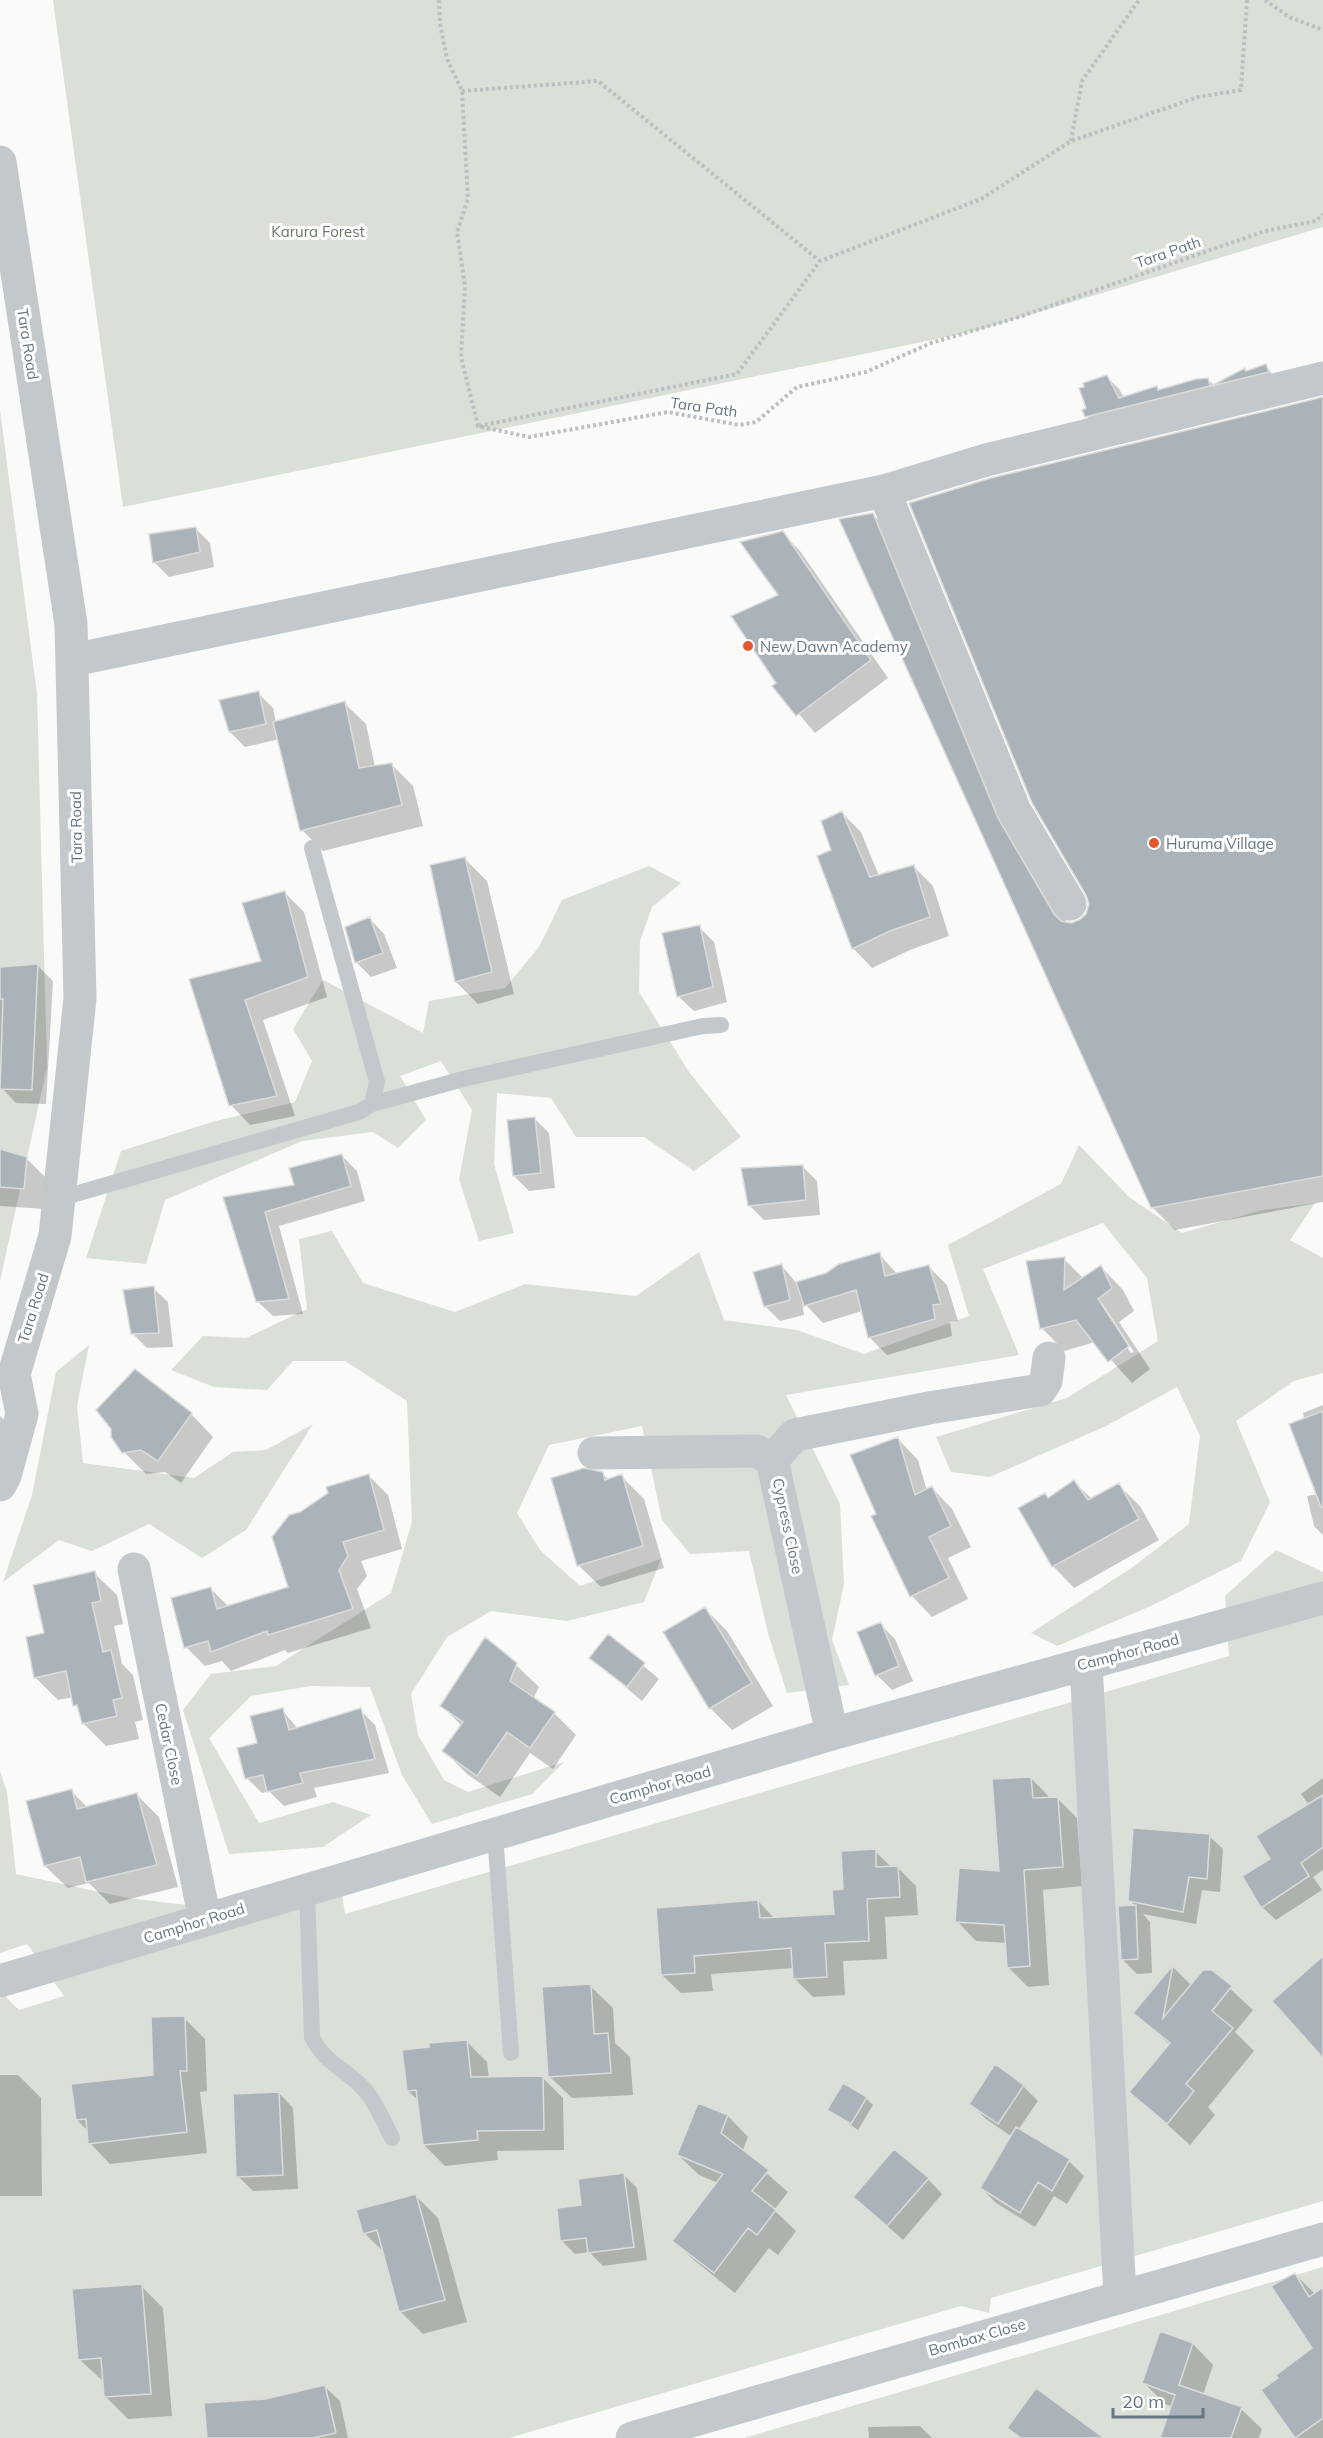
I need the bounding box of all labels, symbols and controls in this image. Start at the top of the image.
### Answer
park label: Karura Forest [271,222,365,241]
street label: Tara Path [1133,232,1203,272]
street label: Tara Road [13,307,43,381]
street label: Tara Path [669,393,739,421]
place label: New Dawn Academy [760,637,908,656]
marker: New Dawn Academy [741,639,755,653]
street label: Tara Road [66,791,86,863]
place label: Huruma Village [1166,834,1274,853]
marker: Huruma Village [1147,836,1161,850]
street label: Tara Road [13,1271,53,1345]
street label: Cypress Close [769,1476,807,1576]
street label: Camphor Road [1075,1629,1181,1675]
street label: Cedar Close [151,1701,187,1787]
street label: Camphor Road [607,1761,713,1809]
street label: Camphor Road [141,1899,247,1947]
street label: Bombax Close [926,2314,1028,2360]
scale bar [1113,2381,1203,2419]
text: 20 m [1122,2390,1164,2413]

